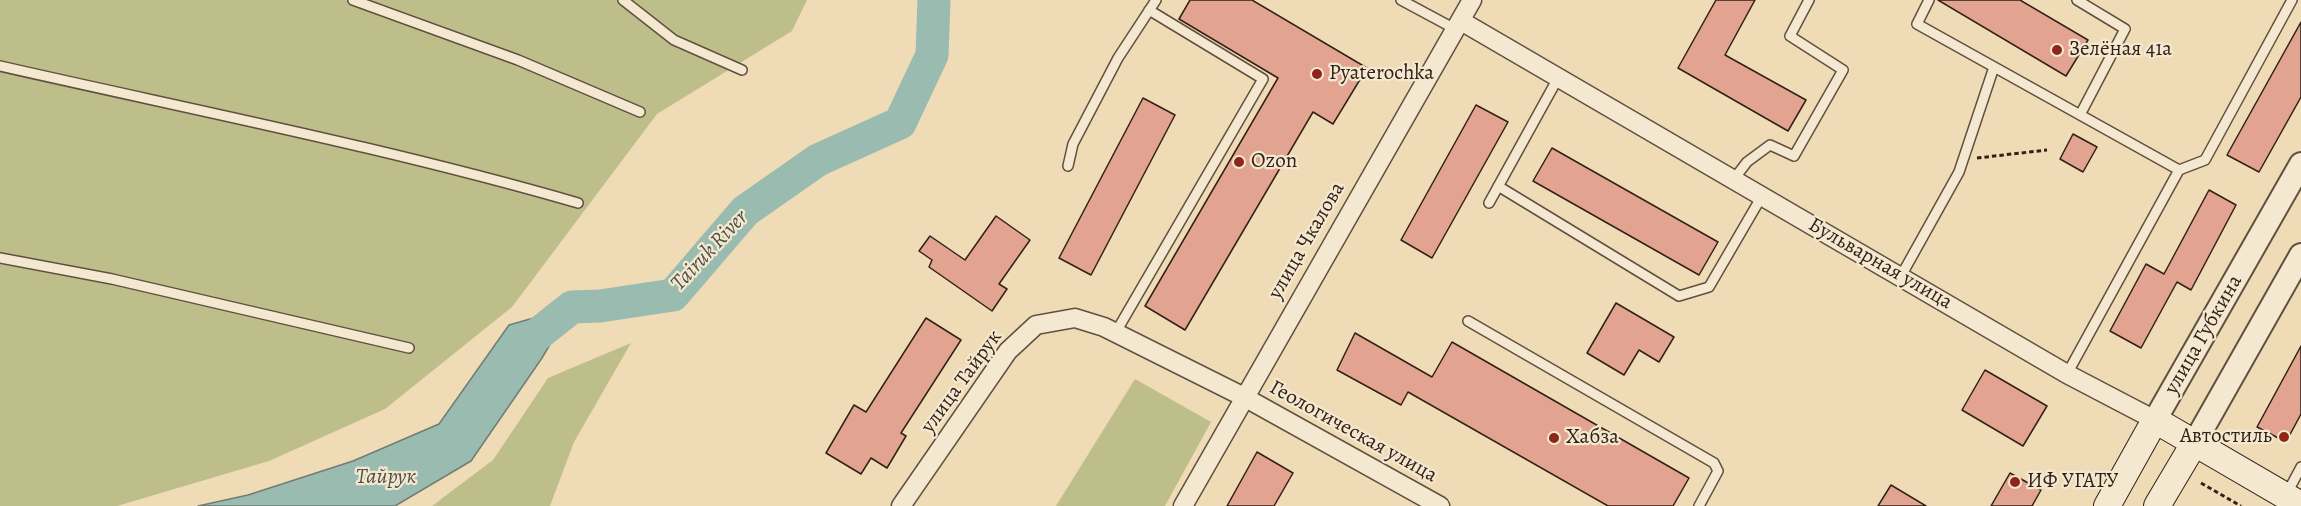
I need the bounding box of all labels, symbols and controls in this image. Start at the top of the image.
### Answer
place label: Зелёная 41а [2069,37,2172,63]
marker: Зелёная 41а [2050,43,2064,57]
place label: Pyaterochka [1329,61,1434,87]
marker: Pyaterochka [1310,67,1324,81]
place label: Ozon [1251,149,1297,175]
marker: Ozon [1232,155,1246,169]
street label: улица Чкалова [1263,178,1351,304]
water label: Tairuk River [666,205,754,297]
street label: Бульварная улица [1803,213,1957,315]
street label: улица Губкина [2160,271,2248,399]
street label: улица Тайрук [916,326,1008,438]
street label: Геологическая улица [1265,375,1441,489]
place label: Автостиль [2180,424,2272,450]
place label: Хабза [1566,425,1619,451]
marker: Автостиль [2277,430,2291,444]
marker: Хабза [1547,431,1561,445]
water label: Тайрук [356,465,416,491]
place label: ИФ УГАТУ [2027,469,2118,495]
marker: ИФ УГАТУ [2008,475,2022,489]

